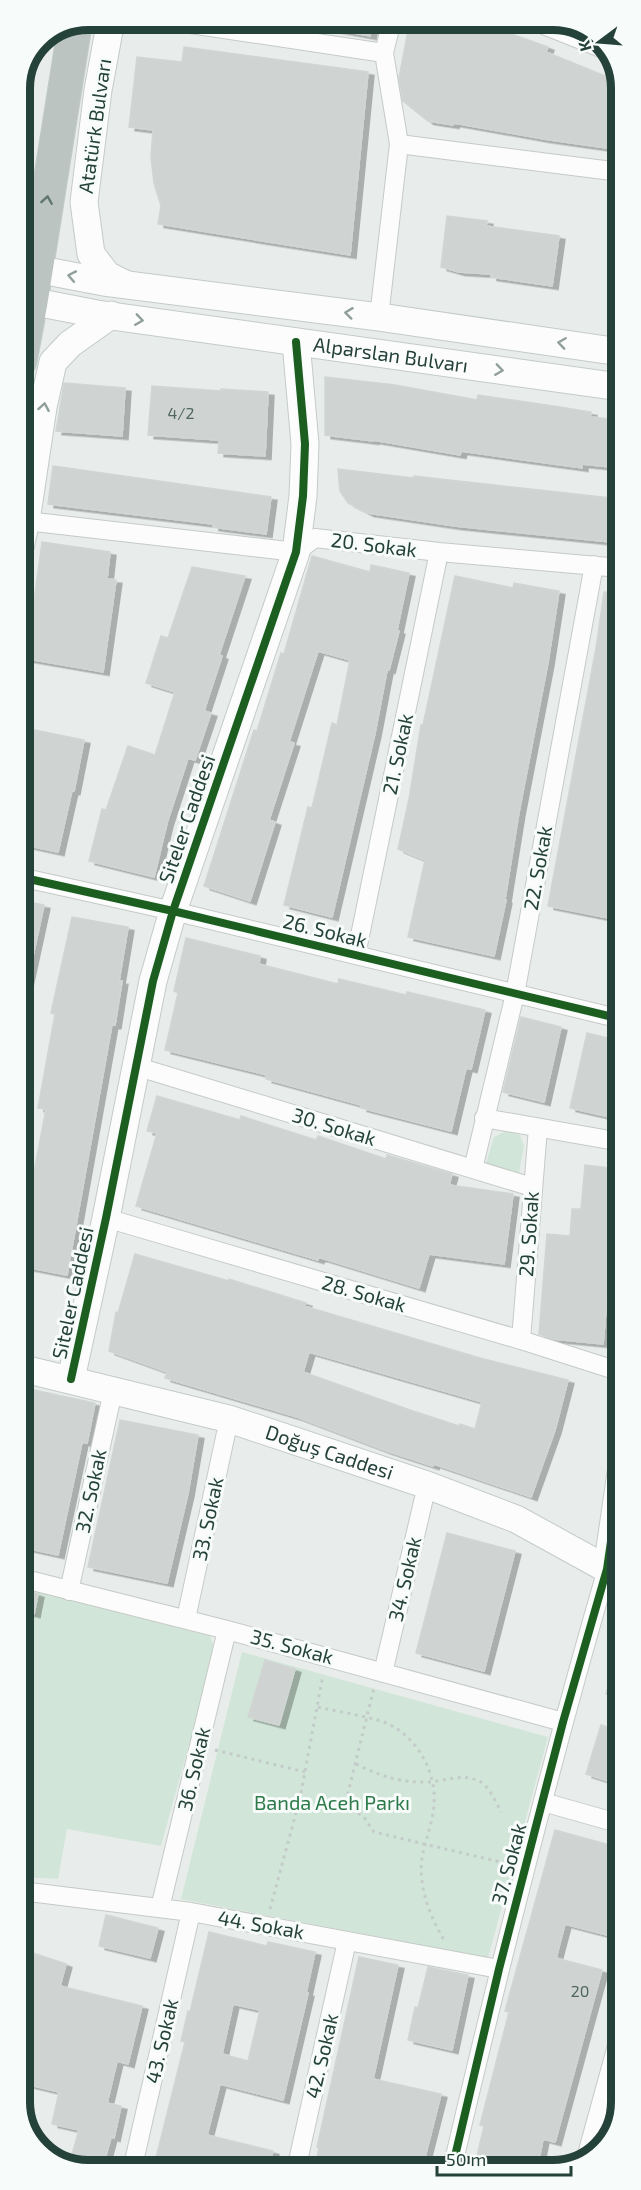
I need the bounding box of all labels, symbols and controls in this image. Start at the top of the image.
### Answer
north arrow [569,12,629,72]
text: K [573,38,595,54]
street label: Atatürk Bulvarı [73,57,115,195]
one-way arrow [41,195,53,204]
one-way arrow [67,270,77,283]
one-way arrow [344,307,353,320]
one-way arrow [135,313,144,325]
street label: Alparslan Bulvarı [312,331,470,377]
one-way arrow [558,338,567,350]
one-way arrow [494,364,503,376]
one-way arrow [37,402,50,412]
house number: 4/2 [167,403,195,422]
street label: 20. Sokak [330,527,418,561]
street label: 21. Sokak [377,711,417,796]
street label: Siteler Caddesi [153,751,219,886]
street label: 22. Sokak [518,824,556,912]
street label: 26. Sokak [281,908,370,952]
street label: 30. Sokak [290,1102,379,1150]
street label: 29. Sokak [513,1190,543,1277]
street label: Siteler Caddesi [46,1225,98,1361]
street label: 28. Sokak [319,1270,409,1316]
street label: Doğuş Caddesi [263,1419,397,1484]
street label: 32. Sokak [69,1447,111,1535]
street label: 33. Sokak [186,1475,228,1563]
street label: 34. Sokak [383,1534,425,1624]
street label: 35. Sokak [248,1623,336,1669]
street label: 36. Sokak [172,1724,214,1813]
park label: Banda Aceh Parkı [254,1790,410,1814]
street label: 37. Sokak [486,1820,530,1907]
street label: 44. Sokak [216,1905,306,1943]
house number: 20 [571,1981,589,2000]
street label: 43. Sokak [140,1996,182,2086]
street label: 42. Sokak [300,2011,342,2101]
scale bar [437,2139,570,2177]
text: 50 m [446,2148,486,2170]

